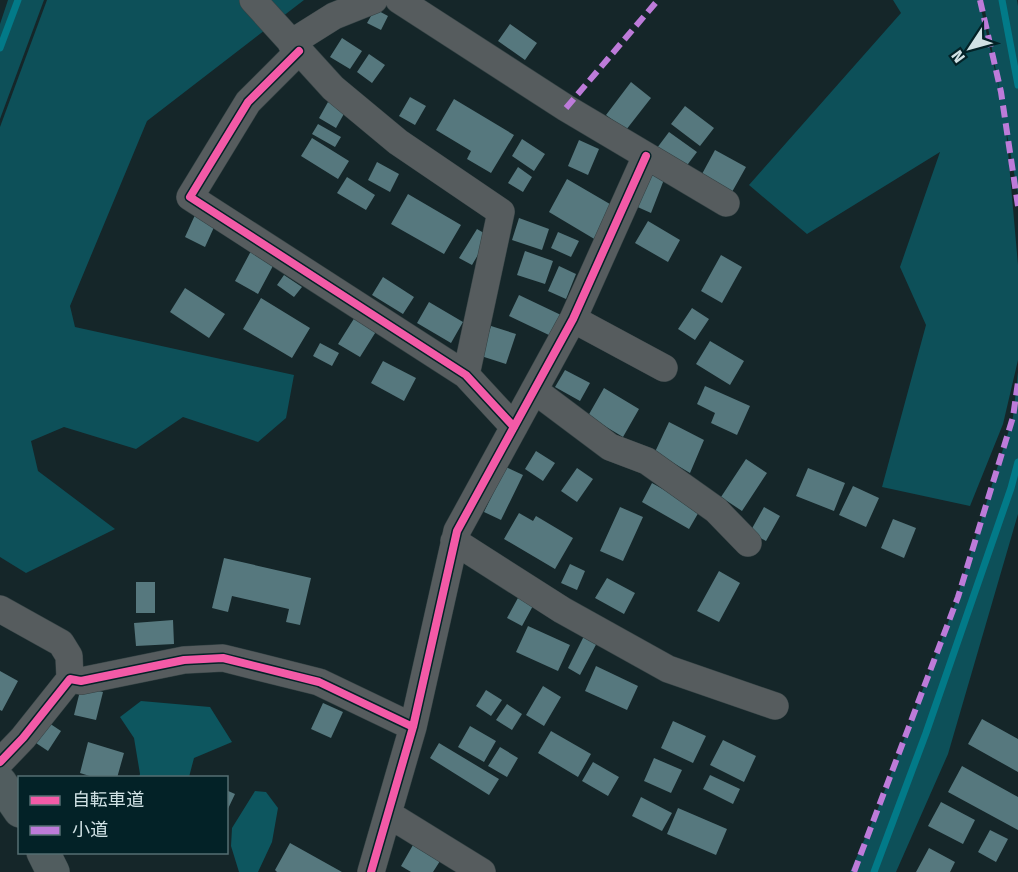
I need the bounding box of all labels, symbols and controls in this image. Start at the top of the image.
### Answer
north arrow [940,18,1000,78]
text: N [947,47,969,66]
legend [18,776,228,854]
text: 自転車道 [72,789,144,811]
text: 小道 [72,819,108,841]

